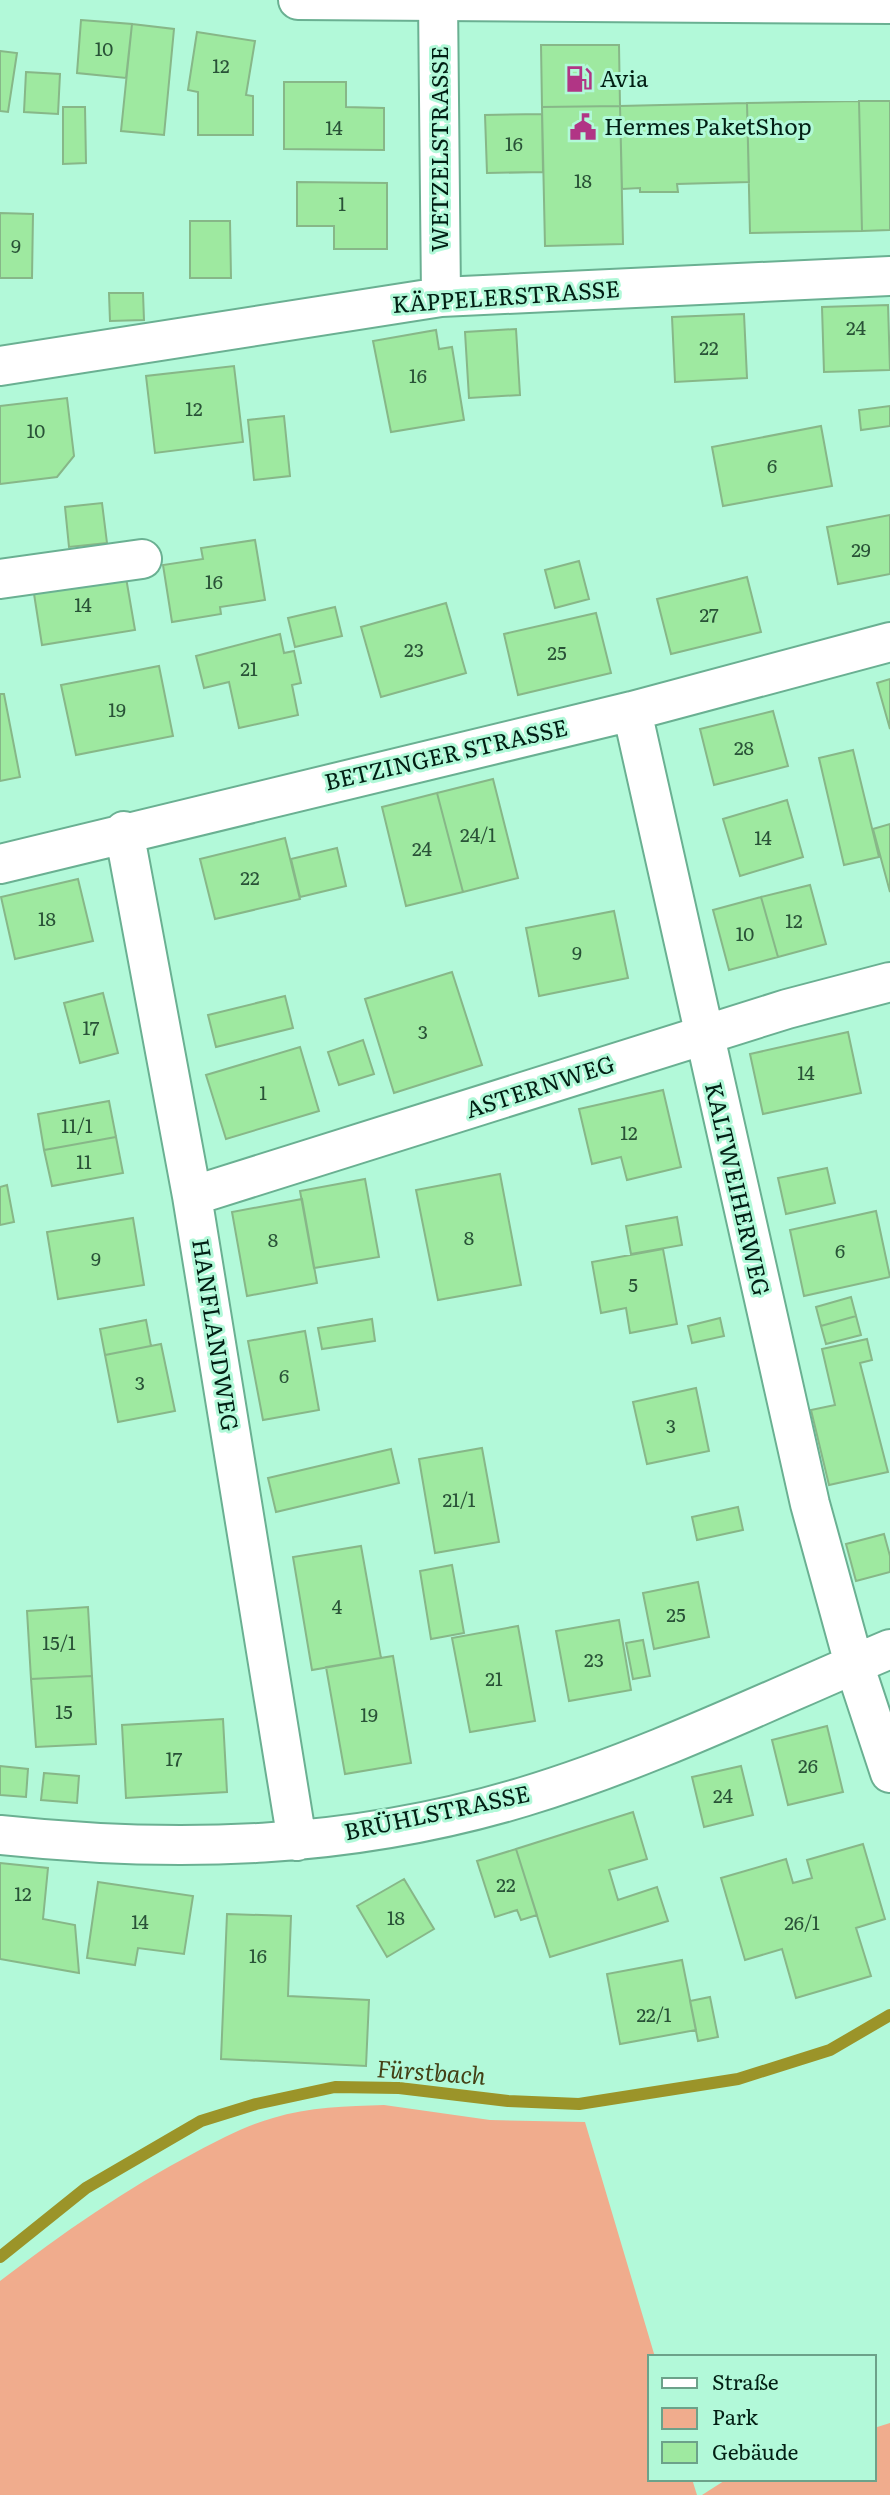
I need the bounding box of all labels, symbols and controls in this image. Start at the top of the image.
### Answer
house number: 10 [95,34,113,62]
street label: WETZELSTRASSE [421,46,455,252]
house number: 12 [212,51,230,79]
place label: Avia [600,60,649,94]
fuel station icon: Avia [564,64,594,94]
place label: Hermes PaketShop [604,108,812,142]
public building icon: Hermes PaketShop [568,112,598,142]
house number: 14 [325,113,343,141]
house number: 16 [505,129,523,157]
house number: 18 [574,166,592,194]
house number: 1 [338,189,346,217]
house number: 9 [11,231,21,259]
street label: KÄPPELERSTRASSE [391,270,621,320]
house number: 24 [846,313,867,341]
house number: 22 [699,333,719,361]
house number: 16 [409,361,427,389]
house number: 12 [185,394,203,422]
house number: 10 [27,416,45,444]
house number: 6 [767,451,777,479]
house number: 29 [851,535,871,563]
house number: 16 [205,567,223,595]
house number: 14 [74,590,92,618]
house number: 27 [699,600,719,628]
house number: 23 [404,635,424,663]
house number: 25 [547,638,567,666]
house number: 21 [240,654,258,682]
house number: 19 [108,695,126,723]
street label: BETZINGER STRASSE [321,709,570,798]
house number: 28 [734,733,754,761]
house number: 24/1 [460,820,496,848]
house number: 14 [754,823,772,851]
house number: 24 [412,834,433,862]
house number: 22 [240,863,260,891]
house number: 18 [38,904,56,932]
house number: 12 [785,906,803,934]
house number: 10 [736,919,754,947]
house number: 9 [572,938,582,966]
house number: 17 [83,1013,100,1041]
house number: 3 [418,1017,428,1045]
street label: ASTERNWEG [461,1045,618,1125]
house number: 14 [797,1058,815,1086]
house number: 1 [259,1078,267,1106]
street label: KALTWEIHERWEG [698,1078,780,1299]
house number: 11/1 [61,1111,93,1139]
house number: 12 [620,1118,638,1146]
house number: 11 [76,1147,92,1175]
house number: 8 [464,1223,474,1251]
house number: 8 [268,1225,278,1253]
street label: HANFLANDWEG [185,1236,249,1433]
house number: 6 [835,1236,845,1264]
house number: 9 [91,1244,101,1272]
house number: 5 [628,1270,638,1298]
house number: 6 [279,1361,289,1389]
house number: 3 [135,1368,145,1396]
house number: 3 [666,1411,676,1439]
house number: 21/1 [442,1485,476,1513]
house number: 4 [332,1592,343,1620]
house number: 25 [666,1600,686,1628]
house number: 15/1 [42,1628,76,1656]
house number: 23 [584,1645,604,1673]
house number: 21 [485,1664,503,1692]
house number: 15 [55,1697,73,1725]
house number: 19 [360,1700,378,1728]
house number: 17 [166,1744,183,1772]
house number: 26 [798,1751,818,1779]
street label: BRÜHLSTRASSE [341,1775,532,1847]
house number: 24 [713,1781,734,1809]
house number: 22 [496,1870,516,1898]
house number: 12 [14,1879,32,1907]
house number: 18 [387,1903,405,1931]
house number: 14 [131,1907,149,1935]
house number: 26/1 [784,1908,820,1936]
house number: 16 [249,1941,267,1969]
house number: 22/1 [636,2000,672,2028]
water label: Fürstbach [375,2049,487,2092]
legend [648,2355,876,2481]
text: Straße [712,2365,779,2396]
text: Park [712,2400,758,2431]
text: Gebäude [712,2435,799,2466]

